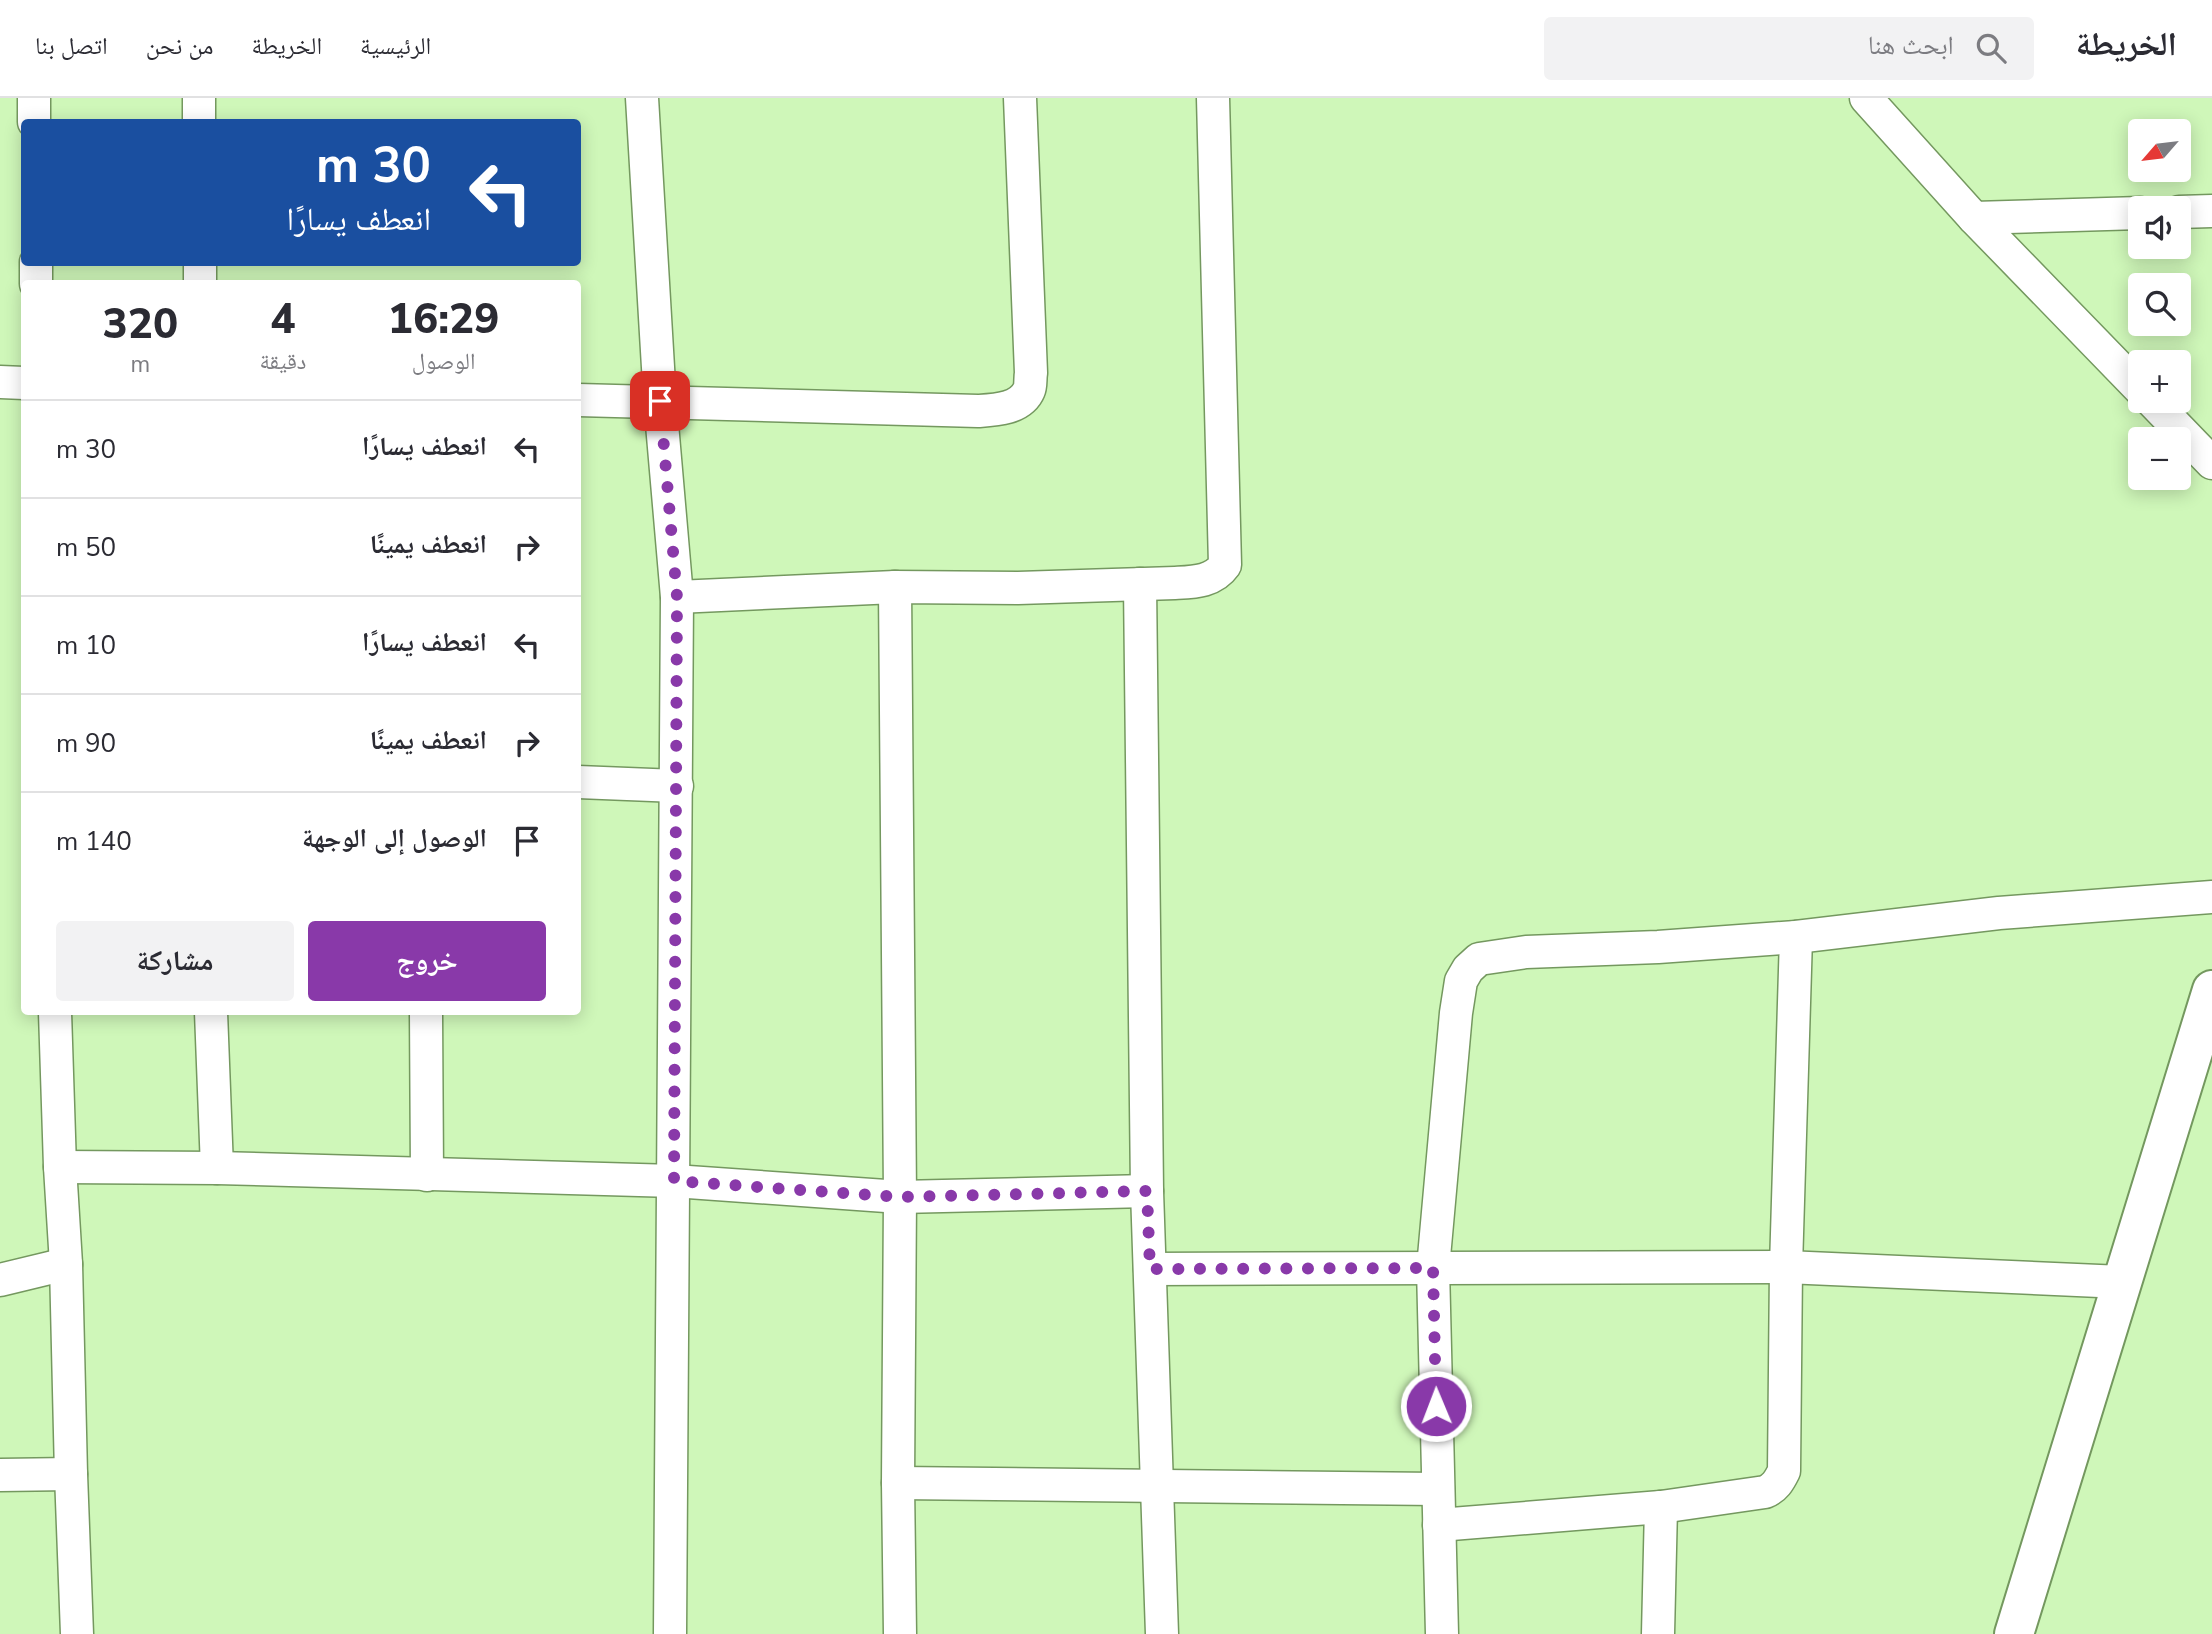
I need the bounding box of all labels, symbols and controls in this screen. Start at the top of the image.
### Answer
search box [1544,17,2034,80]
text: الخريطة [2076,22,2177,67]
text: ابحث هنا [1868,28,1954,63]
icon: search [1972,29,2010,67]
text: اتصل بنا [35,30,108,62]
text: من نحن [146,30,213,62]
text: الخريطة [251,30,322,62]
text: الرئيسية [360,30,431,62]
north arrow [2128,119,2191,182]
map controls [2128,119,2191,490]
text: 30 m [316,132,431,199]
icon: left [455,147,546,238]
button: sound [2128,196,2191,259]
text: انعطف يسارًا [287,198,431,241]
button: search [2128,273,2191,336]
text: 4 [270,291,296,348]
text: 16:29 [388,291,500,348]
text: 320 [102,296,178,353]
text: دقيقة [260,346,306,377]
text: الوصول [412,346,475,377]
text: m [130,349,150,380]
button: + [2128,350,2191,413]
pin [630,371,690,431]
icon: arrive [641,382,679,420]
button: − [2128,427,2191,490]
text: انعطف يسارًا [362,429,487,464]
icon: left [508,430,546,468]
text: 30 m [56,432,116,467]
text: انعطف يمينًا [370,527,487,562]
icon: right [508,528,546,566]
text: 50 m [56,530,116,565]
text: انعطف يسارًا [362,625,487,660]
icon: left [508,626,546,664]
text: 10 m [56,628,116,663]
text: انعطف يمينًا [370,723,487,758]
icon: right [508,724,546,762]
text: 90 m [56,726,116,761]
text: الوصول إلى الوجهة [302,821,487,856]
icon: arrive [508,822,546,860]
text: 140 m [56,824,132,859]
button: مشاركة [56,921,294,1001]
button: خروج [308,921,546,1001]
position arrow [1399,1369,1473,1443]

